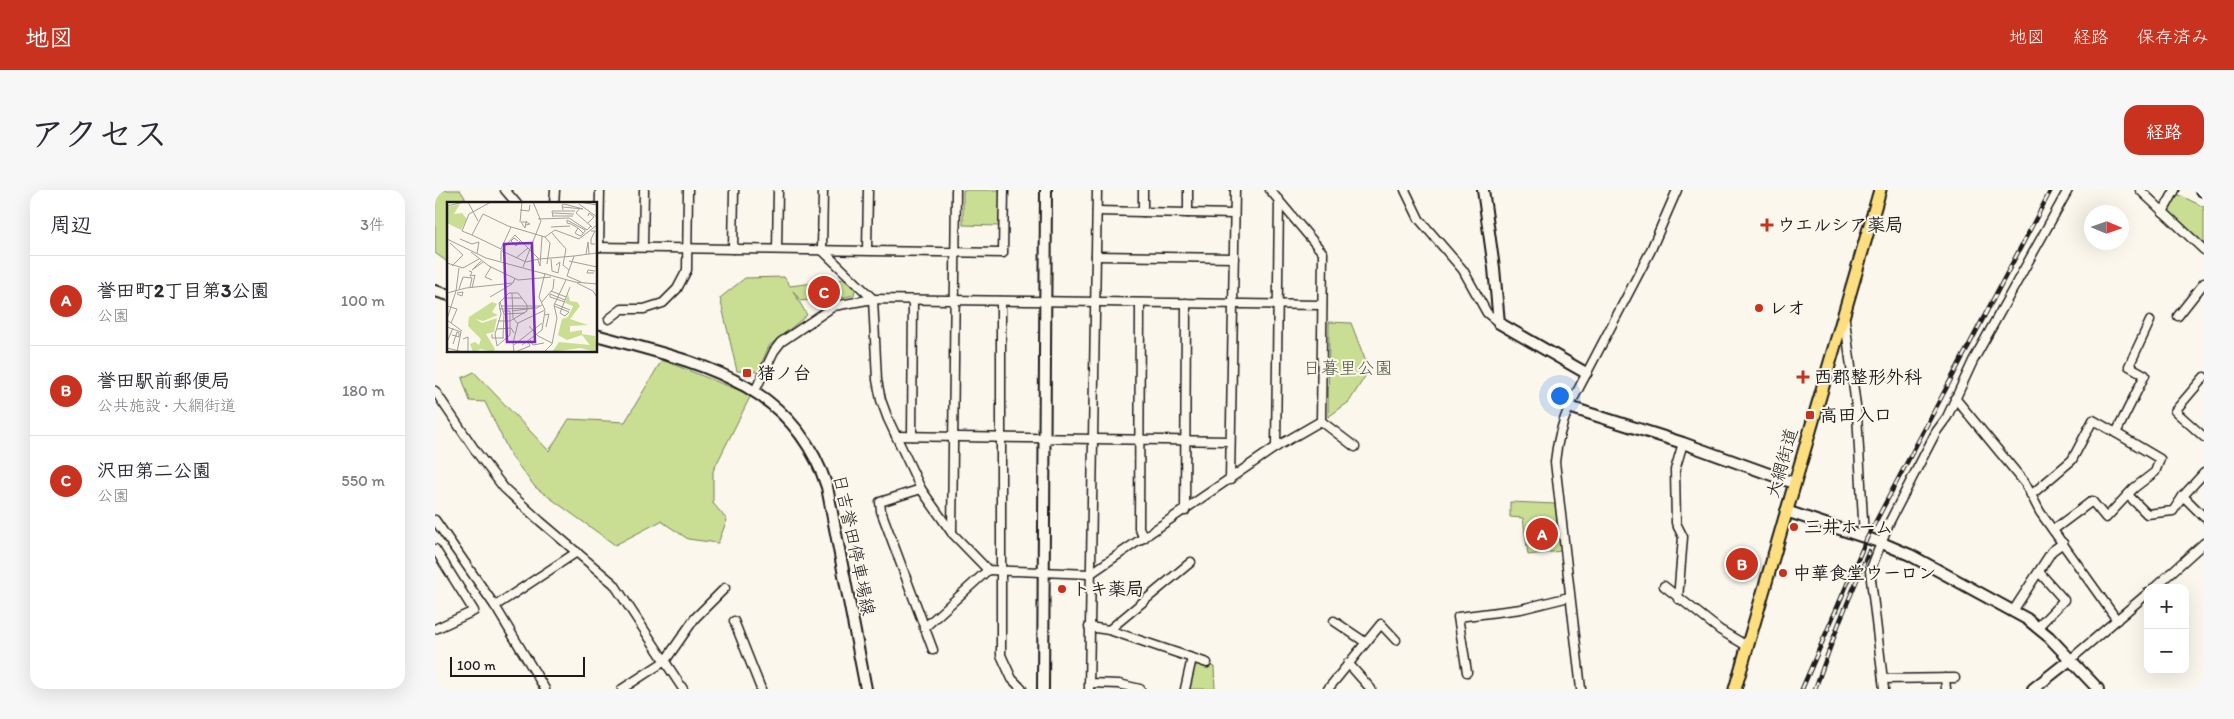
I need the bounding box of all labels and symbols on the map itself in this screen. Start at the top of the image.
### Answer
inset map [447,202,597,352]
north arrow [2084,205,2129,250]
place label: ウエルシア薬局 [1777,214,1903,236]
marker: ウエルシア薬局 [1761,219,1773,231]
pin: C [808,273,840,311]
place label: レオ [1769,297,1805,319]
marker: レオ [1753,302,1765,314]
park label: 日暮里公園 [1303,357,1393,379]
place label: 猪ノ台 [757,362,811,384]
place label: 西郡整形外科 [1814,366,1922,388]
marker: 猪ノ台 [741,367,753,379]
marker: 西郡整形外科 [1796,370,1810,384]
your location [1547,383,1573,409]
place label: 高田入口 [1820,404,1892,426]
marker: 高田入口 [1804,409,1816,421]
street label: 大網街道 [1762,425,1802,501]
street label: 日吉誉田停車場線 [828,472,880,618]
pin: A [1526,515,1558,553]
place label: 三井ホーム [1804,516,1893,538]
marker: 三井ホーム [1788,521,1800,533]
pin: B [1726,545,1758,583]
place label: 中華食堂ウーロン [1793,562,1936,584]
marker: 中華食堂ウーロン [1777,567,1789,579]
place label: トキ薬局 [1072,578,1144,600]
marker: トキ薬局 [1056,583,1068,595]
scale bar [450,654,585,677]

